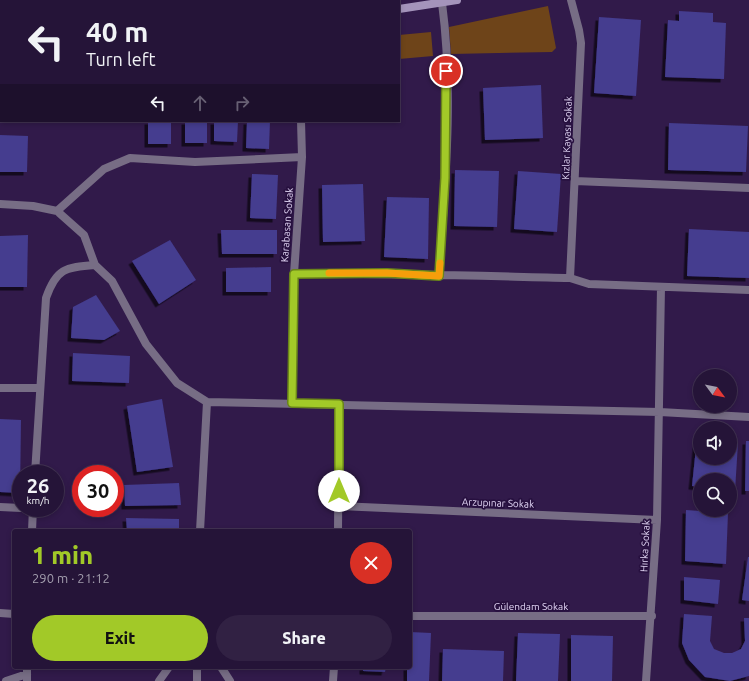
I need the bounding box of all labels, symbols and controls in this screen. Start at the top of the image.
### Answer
icon: left [20,16,72,68]
text: 40 m [86,16,148,47]
text: Turn left [86,49,156,69]
pin [429,54,463,88]
icon: arrive [435,60,457,82]
icon: left [147,92,169,114]
icon: ahead [189,92,211,114]
icon: right [231,92,253,114]
street label: Kızlar Kayası Sokak [560,96,574,180]
street label: Karabasan Sokak [279,187,295,263]
north arrow [693,369,737,413]
map controls [693,369,737,517]
button: sound [693,421,737,465]
speed limit sign: 30 [72,465,124,517]
position arrow [318,470,360,512]
button: search [693,473,737,517]
text: 26 [27,474,49,497]
text: km/h [26,495,50,506]
street label: Arzupınar Sokak [462,496,534,510]
street label: Hırka Sokak [638,520,652,572]
text: 1 min [32,542,93,569]
button: close [350,542,392,584]
text: 290 m · 21:12 [32,571,110,585]
street label: Gülendam Sokak [494,601,568,612]
button: Exit [32,615,208,661]
button: Share [216,615,392,661]

